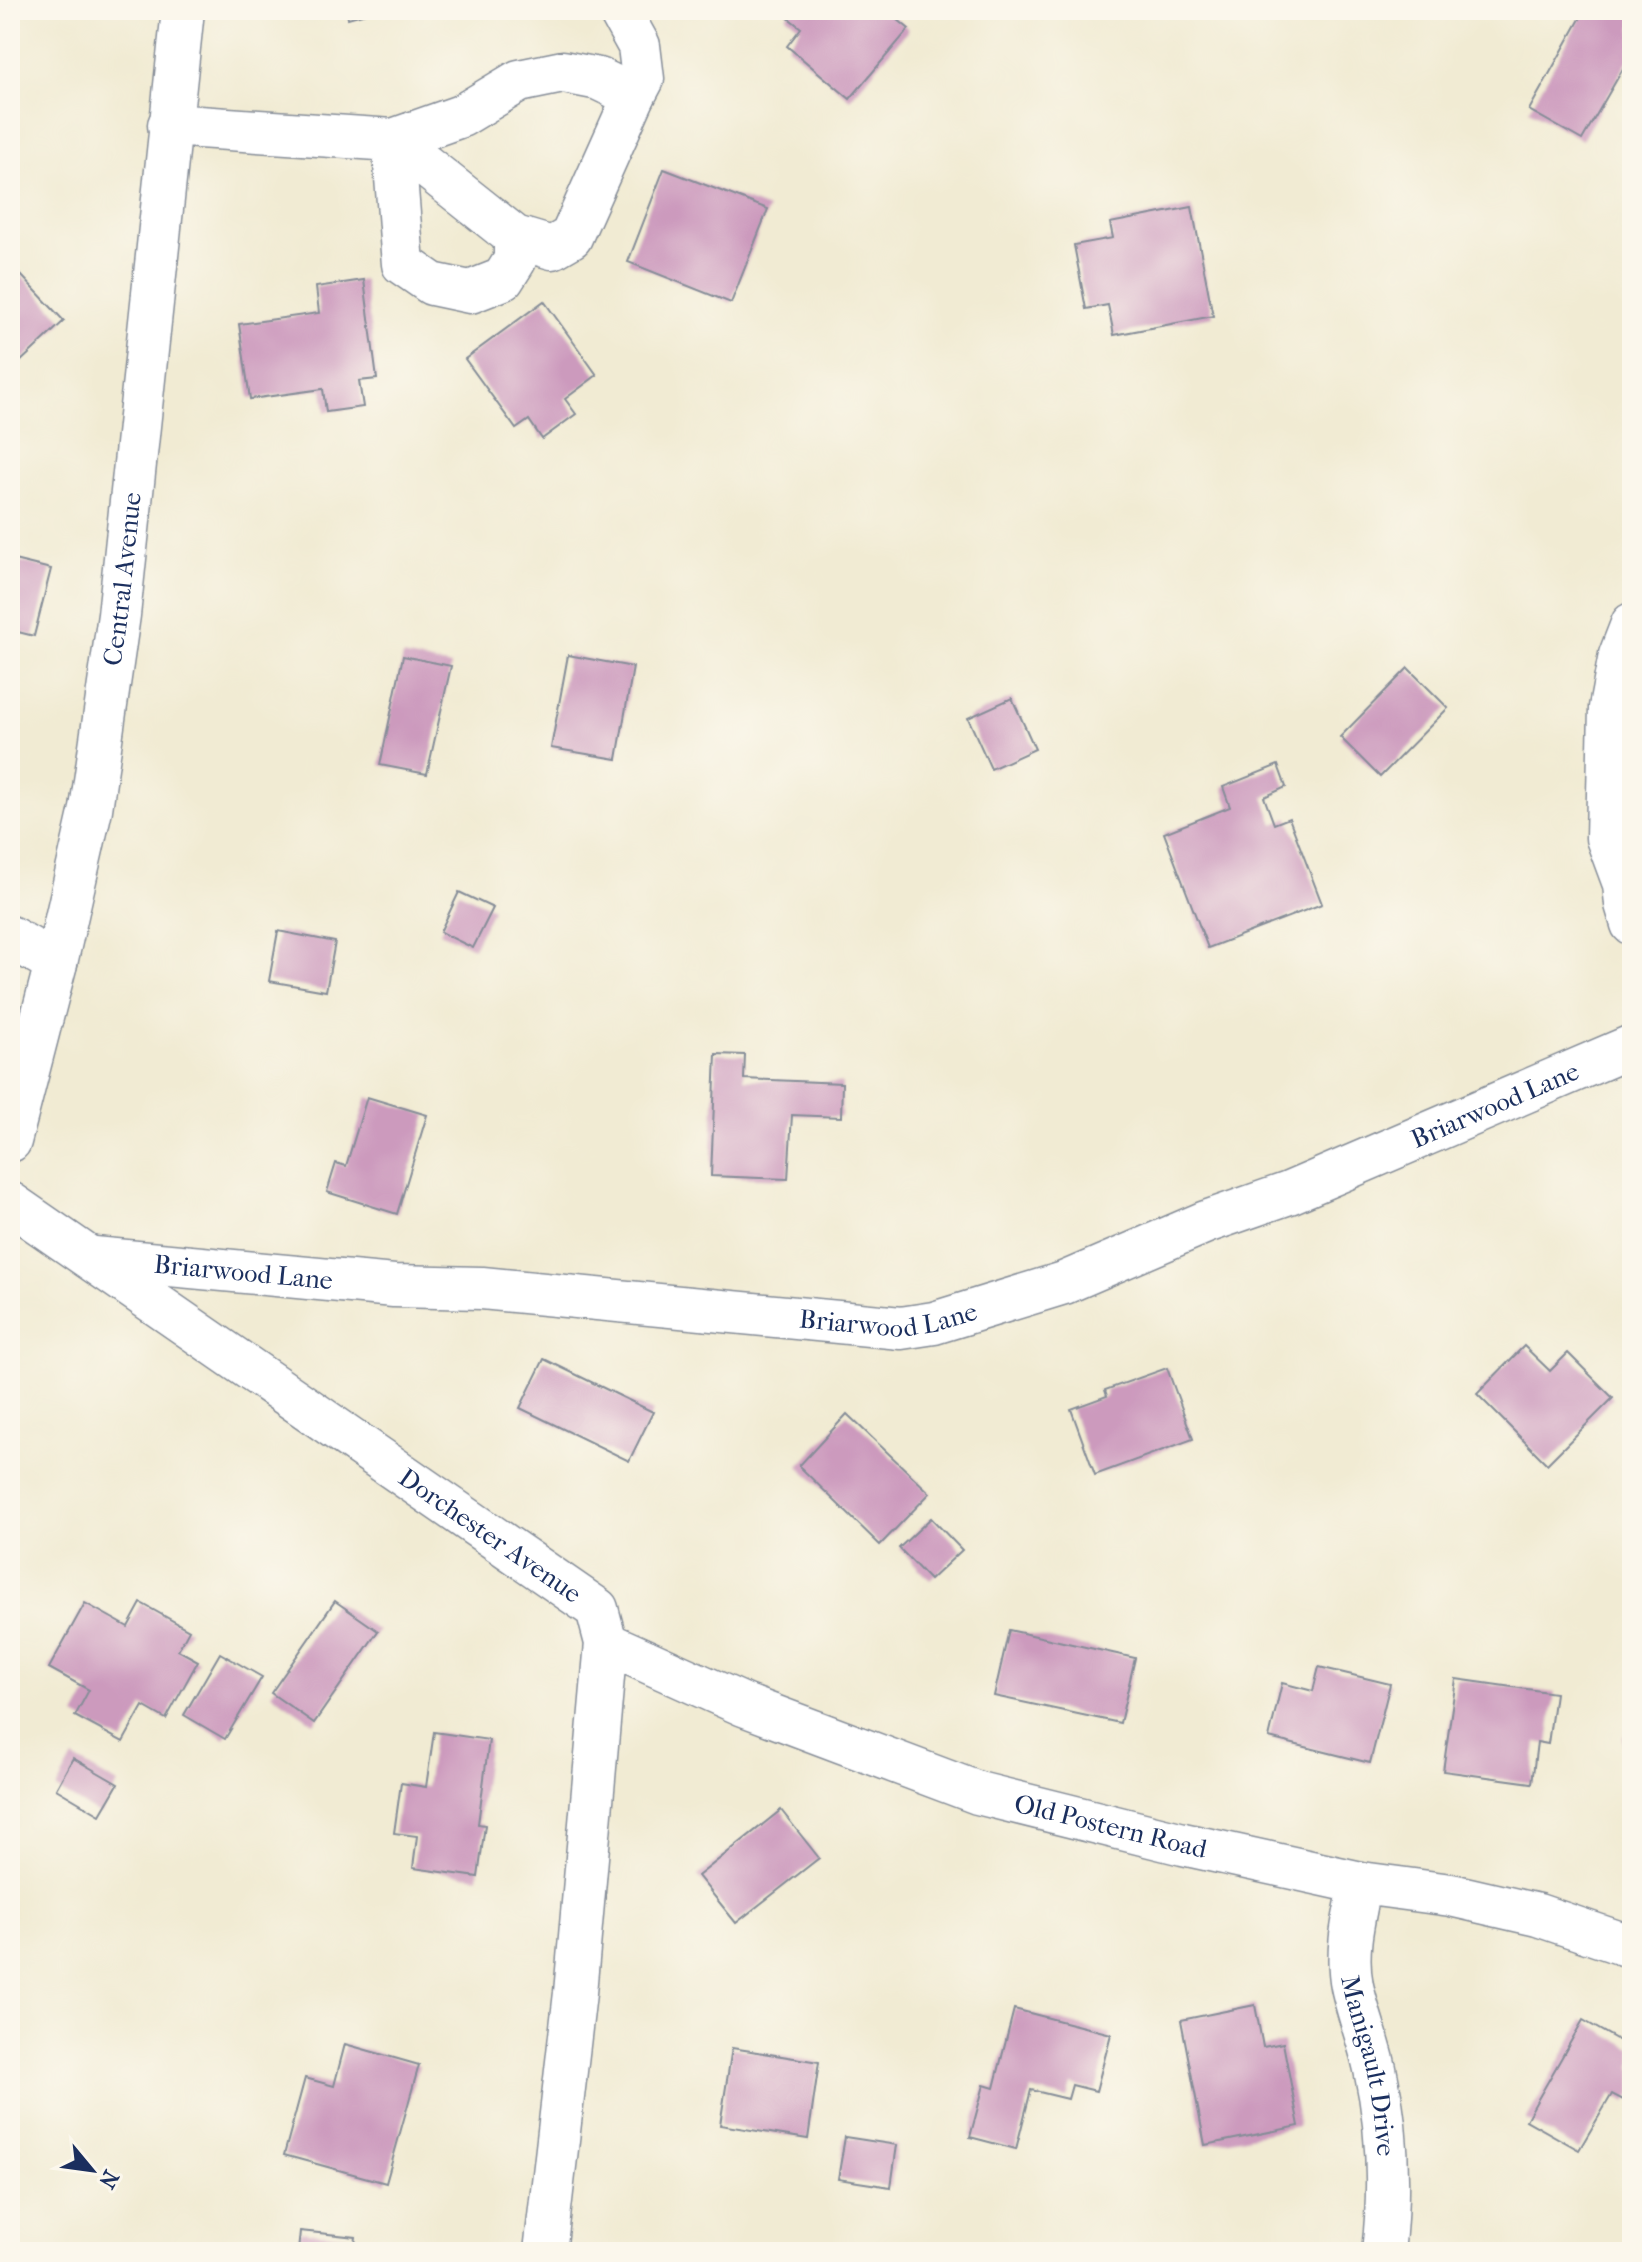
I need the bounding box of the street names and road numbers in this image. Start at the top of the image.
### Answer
street label: Central Avenue [96,491,147,668]
street label: Briarwood Lane [1406,1055,1584,1154]
street label: Briarwood Lane [153,1248,334,1296]
street label: Briarwood Lane [798,1295,981,1344]
street label: Dorchester Avenue [393,1461,588,1609]
street label: Old Postern Road [1011,1787,1211,1864]
street label: Manigault Drive [1335,1972,1402,2157]

